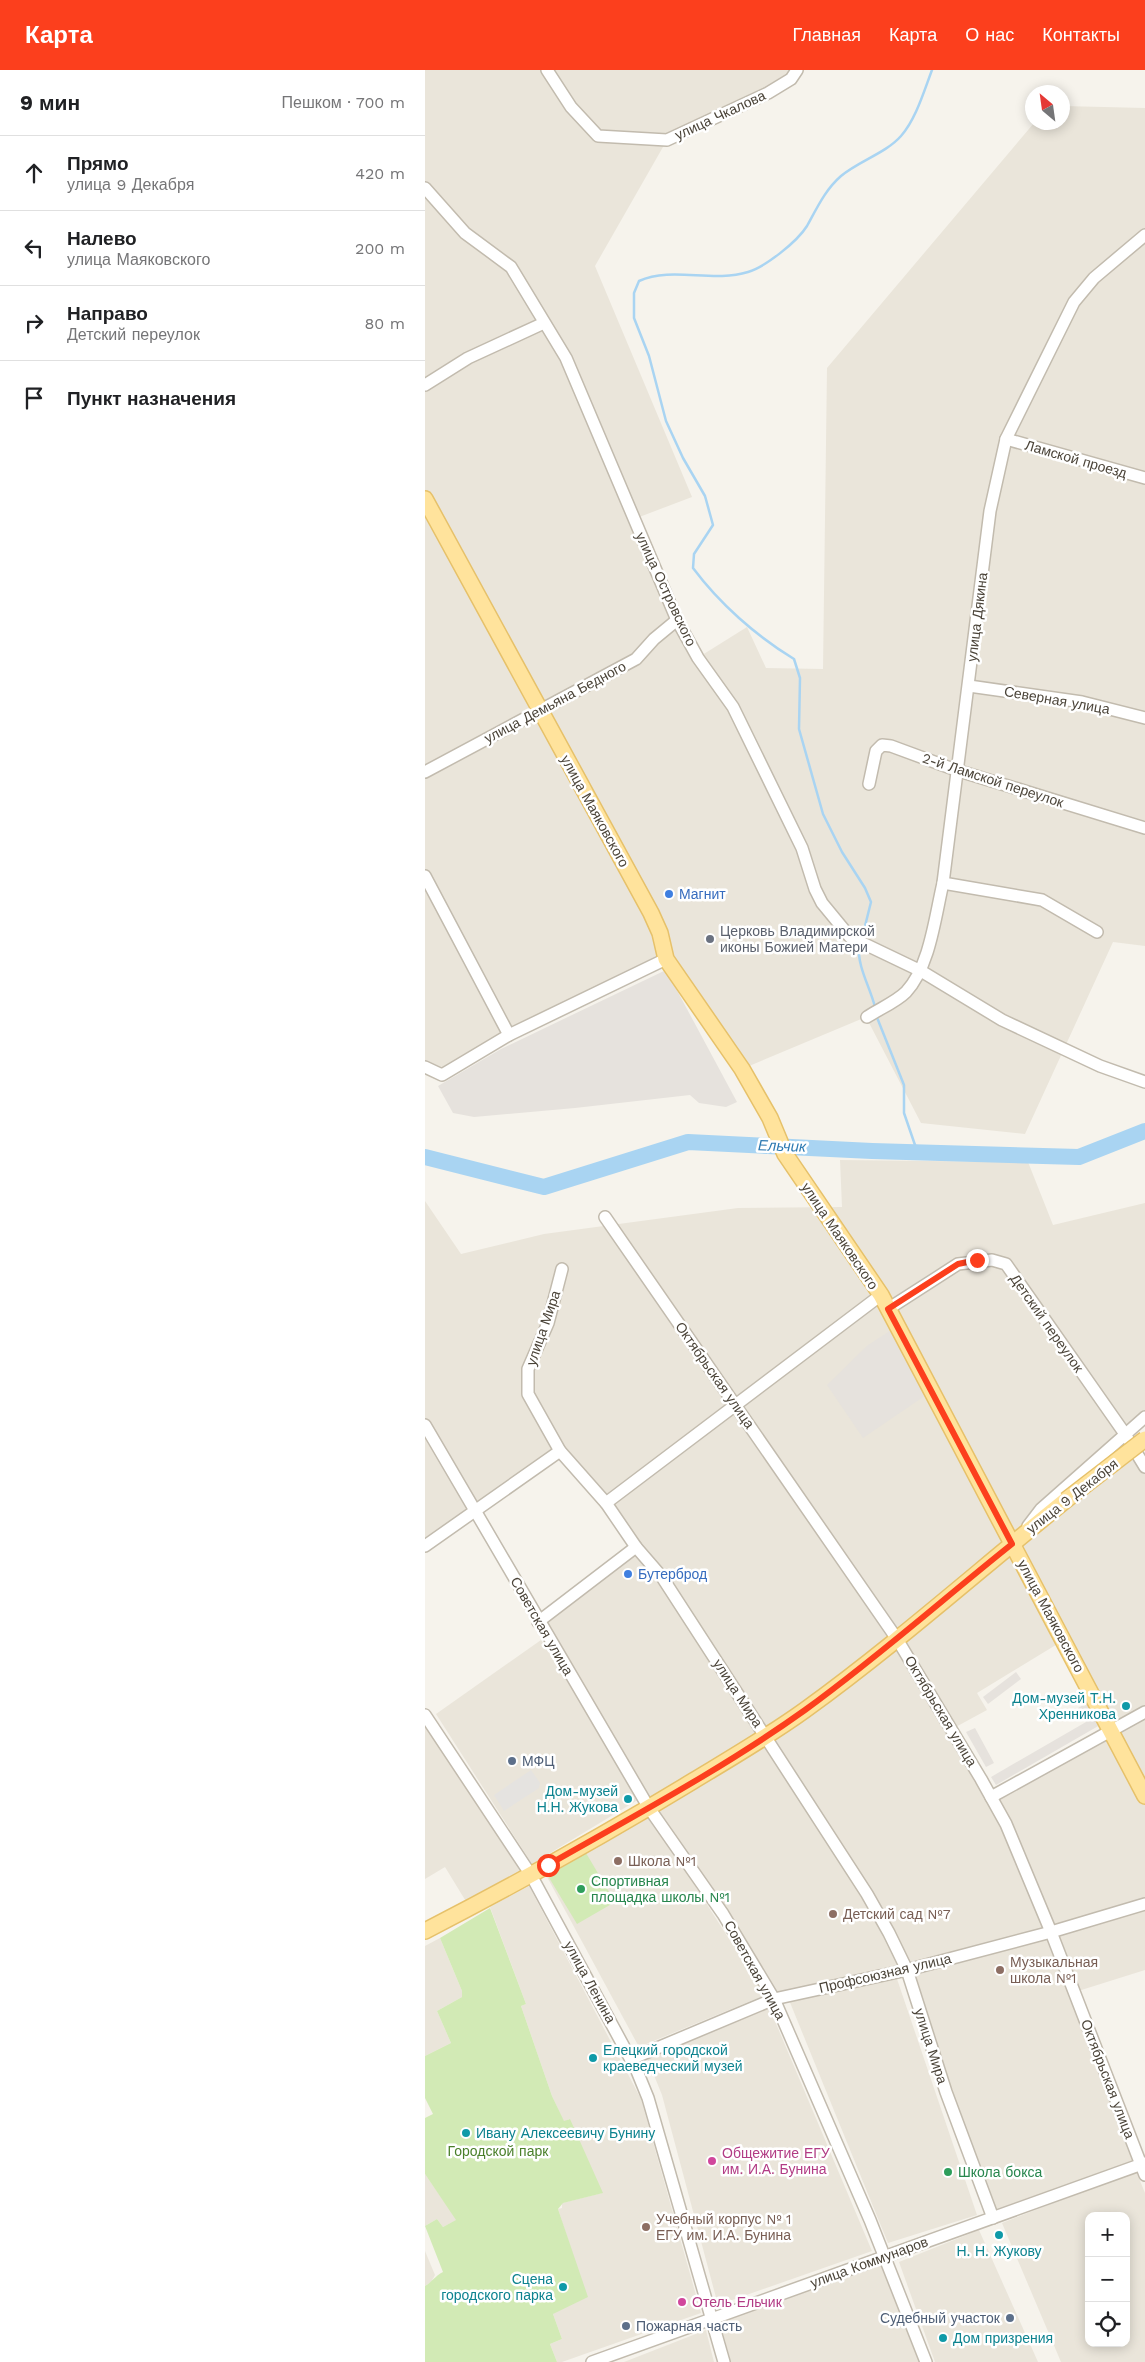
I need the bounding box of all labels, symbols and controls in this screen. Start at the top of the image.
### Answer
text: Карта [25,21,93,49]
text: Главная [792,24,861,45]
text: Карта [889,24,937,45]
text: О нас [965,24,1014,45]
text: Контакты [1042,24,1120,45]
north arrow [1025,85,1070,130]
street label: улица Чкалова [672,87,768,143]
text: 9 мин [20,90,80,115]
text: Пешком · 700 m [282,93,405,112]
text: Прямо [67,152,129,175]
icon: ahead [20,159,48,187]
text: 420 m [355,164,405,183]
text: улица 9 Декабря [67,175,194,194]
text: Налево [67,227,137,250]
icon: left [20,234,48,262]
text: 200 m [355,239,405,258]
text: улица Маяковского [67,250,210,269]
text: Направо [67,302,148,325]
icon: right [20,309,48,337]
text: 80 m [364,314,405,333]
text: Детский переулок [67,325,200,344]
icon: arrive [20,384,48,412]
text: Пункт назначения [67,387,236,410]
street label: Ламской проезд [1023,437,1129,481]
street label: улица Островского [633,529,700,649]
street label: улица Дякина [964,571,990,663]
street label: улица Демьяна Бедного [481,658,629,746]
street label: Северная улица [1003,683,1111,717]
street label: 2-й Ламской переулок [920,750,1066,811]
street label: улица Маяковского [558,752,633,870]
place label: Магнит [679,886,726,902]
marker: Магнит [663,888,675,900]
place label: Церковь Владимирской иконы Божией Матери [720,923,875,955]
marker: Церковь Владимирской иконы Божией Матери [704,933,716,945]
water label: Ельчик [758,1136,807,1156]
street label: улица Маяковского [798,1180,882,1293]
route end [966,1249,989,1272]
street label: Детский переулок [1007,1271,1087,1376]
street label: улица Мира [523,1288,563,1368]
street label: Октябрьская улица [672,1319,758,1432]
street label: улица 9 Декабря [1023,1455,1121,1537]
street label: улица Маяковского [1014,1557,1088,1675]
place label: Бутерброд [638,1566,707,1582]
marker: Бутерброд [622,1568,634,1580]
street label: Советская улица [507,1574,577,1678]
street label: Октябрьская улица [902,1653,980,1769]
street label: улица Мира [710,1656,766,1730]
place label: Дом-музей Т.Н. Хренникова [1012,1690,1116,1722]
marker: Дом-музей Т.Н. Хренникова [1120,1700,1132,1712]
place label: МФЦ [522,1753,555,1769]
marker: МФЦ [506,1755,518,1767]
place label: Дом-музей Н.Н. Жукова [537,1783,618,1815]
marker: Дом-музей Н.Н. Жукова [622,1793,634,1805]
place label: Школа №1 [628,1853,696,1869]
route start [537,1854,560,1877]
marker: Школа №1 [612,1855,624,1867]
place label: Спортивная площадка школы №1 [591,1873,730,1905]
marker: Спортивная площадка школы №1 [575,1883,587,1895]
place label: Детский сад №7 [843,1906,951,1922]
marker: Детский сад №7 [827,1908,839,1920]
street label: Советская улица [721,1918,789,2023]
street label: улица Ленина [561,1938,619,2026]
street label: Профсоюзная улица [817,1950,953,1996]
place label: Музыкальная школа №1 [1010,1954,1098,1986]
marker: Музыкальная школа №1 [994,1964,1006,1976]
street label: улица Мира [911,2006,951,2086]
street label: Октябрьская улица [1078,2017,1138,2141]
place label: Елецкий городской краеведческий музей [603,2042,743,2074]
marker: Елецкий городской краеведческий музей [587,2052,599,2064]
place label: Ивану Алексеевичу Бунину [476,2125,655,2141]
marker: Ивану Алексеевичу Бунину [460,2127,472,2139]
park label: Городской парк [448,2143,549,2159]
place label: Общежитие ЕГУ им. И.А. Бунина [722,2145,830,2177]
marker: Общежитие ЕГУ им. И.А. Бунина [706,2155,718,2167]
place label: Школа бокса [958,2164,1042,2180]
marker: Школа бокса [942,2166,954,2178]
place label: Учебный корпус № 1 ЕГУ им. И.А. Бунина [656,2211,792,2243]
map controls [1085,2212,1130,2347]
button: + [1085,2212,1130,2257]
marker: Учебный корпус № 1 ЕГУ им. И.А. Бунина [640,2221,652,2233]
marker: Н. Н. Жукову [993,2229,1005,2241]
street label: улица Коммунаров [808,2233,930,2291]
place label: Н. Н. Жукову [956,2243,1042,2259]
button: − [1085,2257,1130,2302]
place label: Сцена городского парка [441,2271,553,2303]
marker: Сцена городского парка [557,2281,569,2293]
place label: Отель Ельчик [692,2294,783,2310]
marker: Отель Ельчик [676,2296,688,2308]
button: locate [1085,2302,1130,2347]
place label: Судебный участок [880,2310,1001,2326]
marker: Судебный участок [1004,2312,1016,2324]
place label: Пожарная часть [636,2318,742,2334]
marker: Пожарная часть [620,2320,632,2332]
place label: Дом призрения [953,2330,1053,2346]
marker: Дом призрения [937,2332,949,2344]

